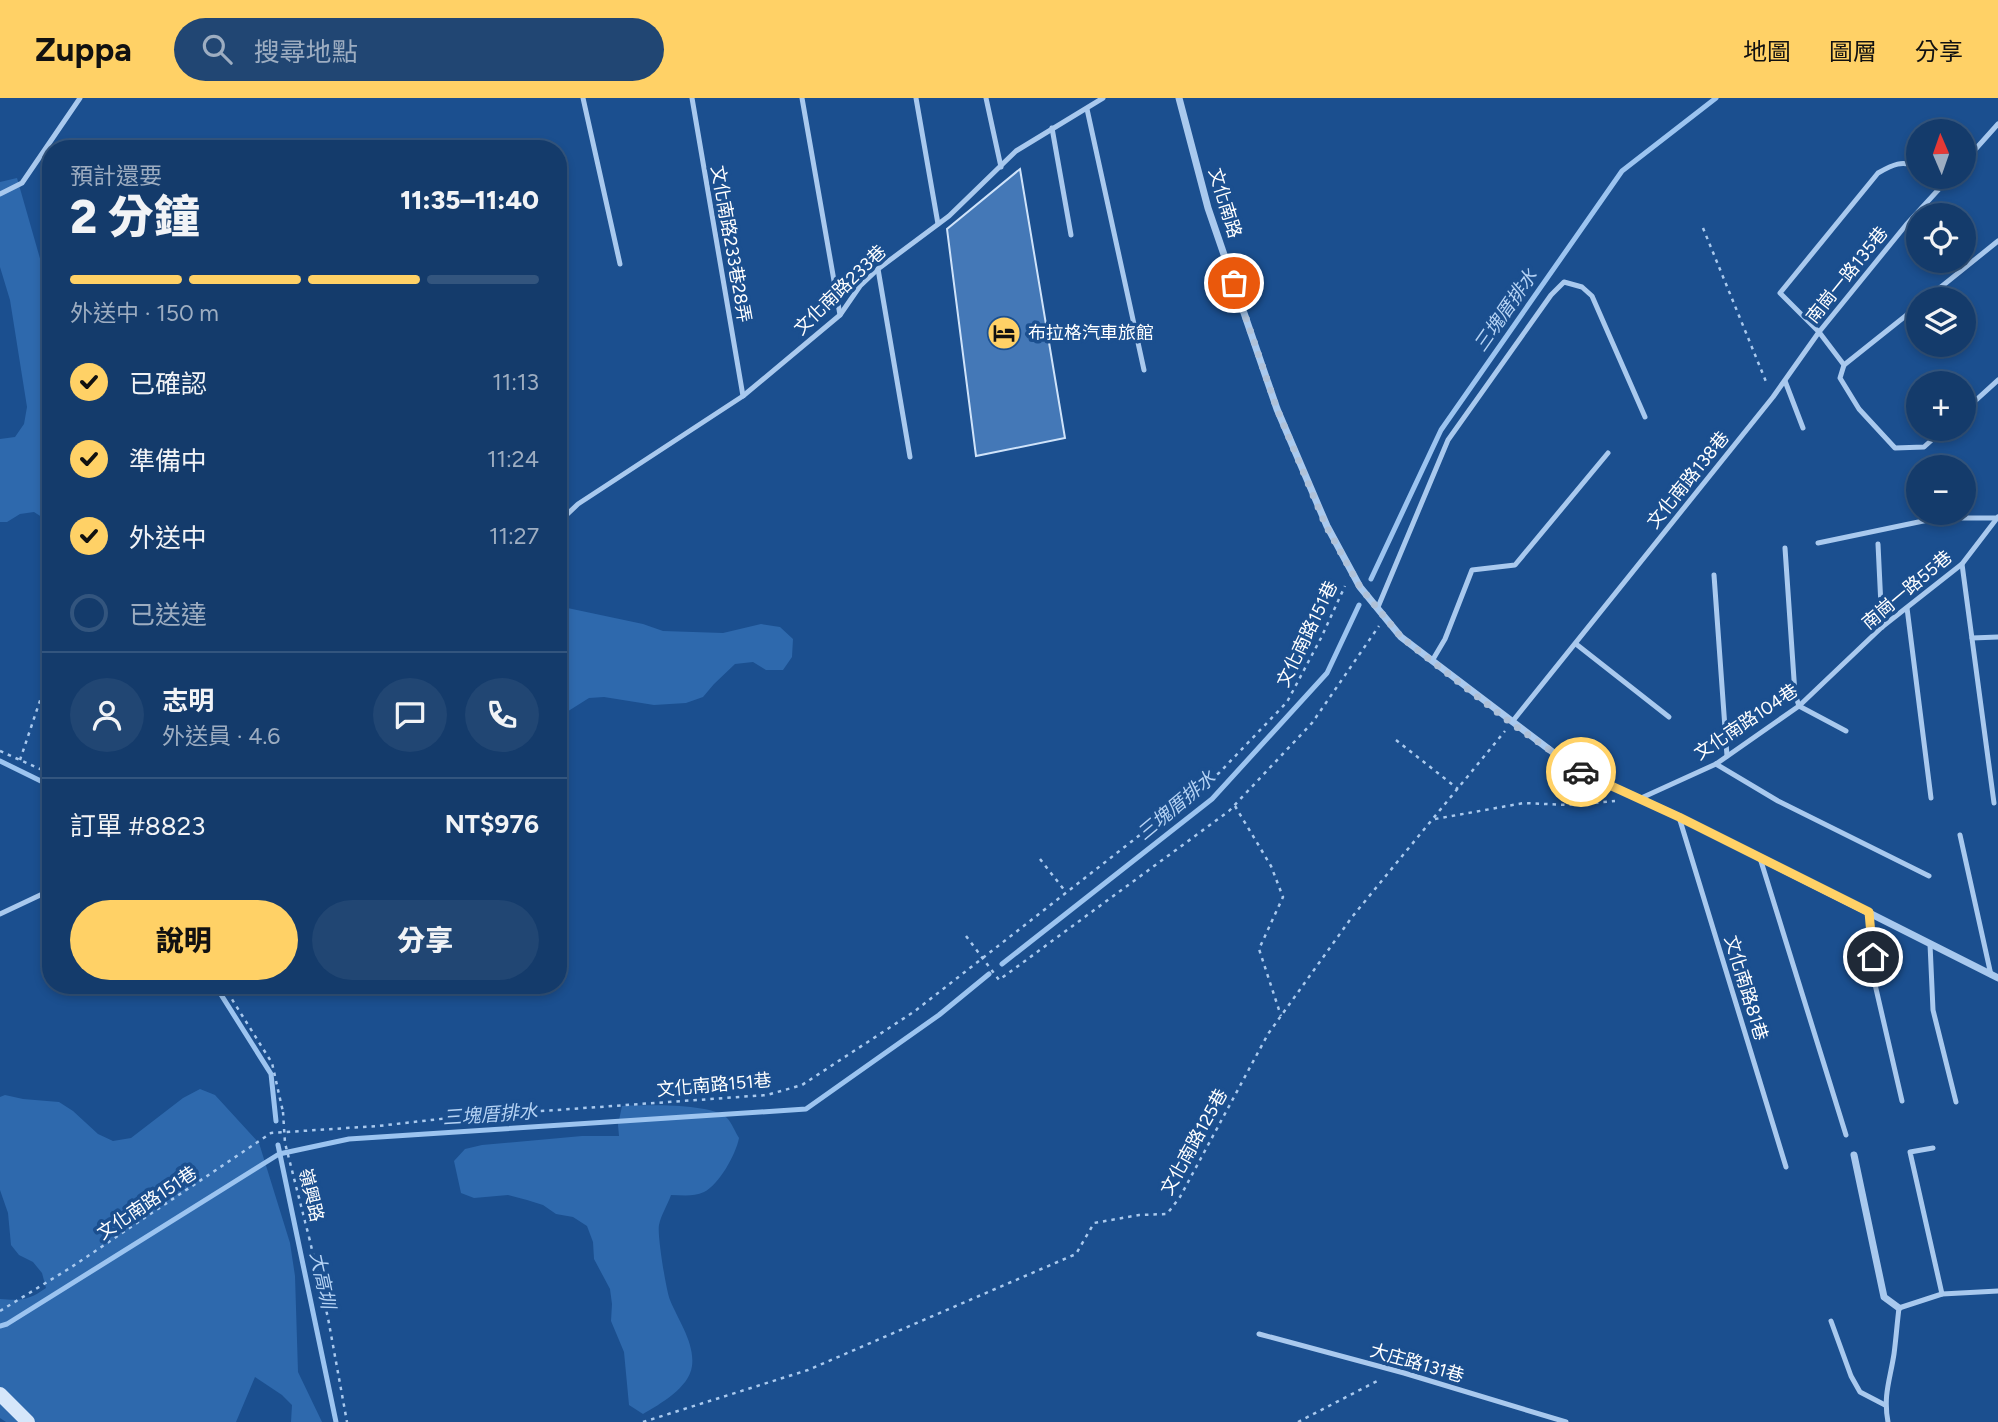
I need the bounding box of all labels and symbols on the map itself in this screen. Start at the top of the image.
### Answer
north arrow [1906,119,1976,189]
street label: 文化南路233巷28弄 [706,164,756,324]
street label: 文化南路 [1204,165,1246,241]
street label: 南崗一路135巷 [1801,222,1893,328]
street label: 文化南路233巷 [789,241,891,339]
pin [1204,253,1264,313]
water label: 三塊厝排水 [1469,264,1543,356]
hotel icon: 布拉格汽車旅館 [985,314,1023,352]
place label: 布拉格汽車旅館 [1028,322,1154,344]
street label: 文化南路138巷 [1642,427,1734,533]
street label: 南崗一路55巷 [1858,546,1956,634]
street label: 文化南路151巷 [1272,577,1342,691]
street label: 文化南路104巷 [1690,679,1802,765]
courier [1546,737,1616,807]
water label: 三塊厝排水 [1133,765,1221,845]
pin [1843,927,1903,987]
street label: 文化南路81巷 [1720,933,1772,1043]
street label: 文化南路151巷 [656,1069,772,1101]
street label: 文化南路125巷 [1156,1085,1232,1199]
water label: 三塊厝排水 [442,1100,539,1129]
street label: 文化南路151巷 [93,1162,201,1244]
street label: 嶺興路 [294,1166,328,1224]
water label: 大高圳 [305,1250,340,1313]
street label: 大庄路131巷 [1368,1339,1466,1387]

